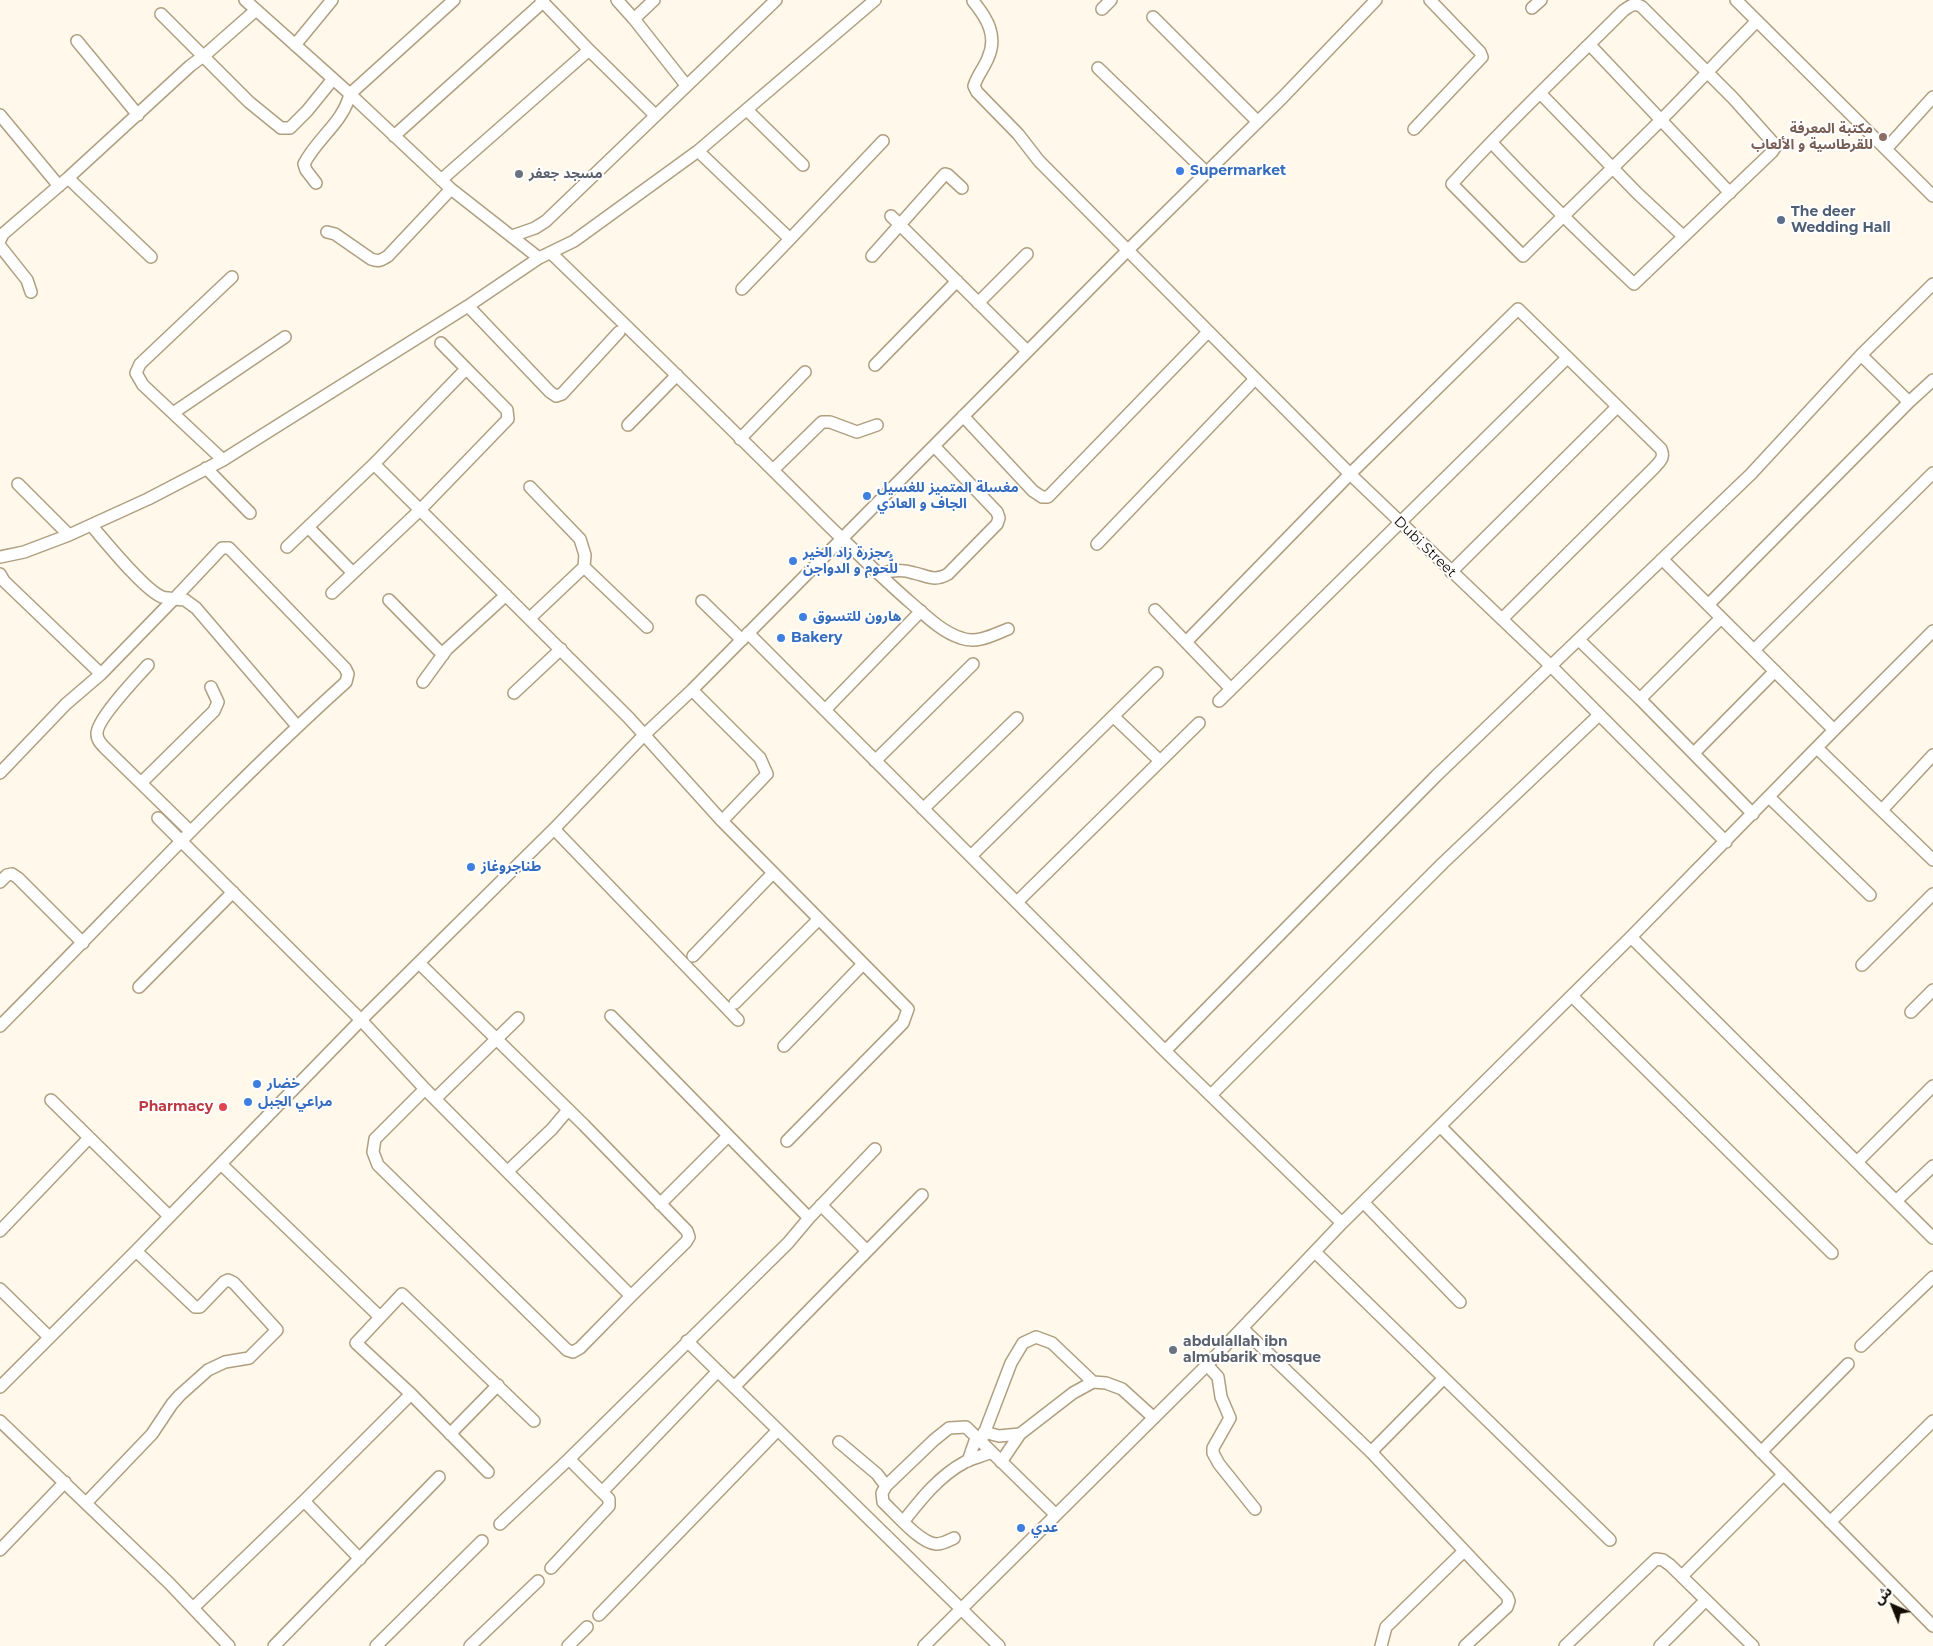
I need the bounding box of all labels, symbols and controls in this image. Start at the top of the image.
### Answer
place label: مكتبة المعرفة للقرطاسية و الألعاب [1751,121,1873,154]
marker: مكتبة المعرفة للقرطاسية و الألعاب [1877,131,1889,143]
place label: Supermarket [1190,163,1286,179]
marker: Supermarket [1174,165,1186,177]
place label: مسجد جعفر [529,166,603,182]
marker: مسجد جعفر [513,168,525,180]
place label: The deer Wedding Hall [1791,204,1891,236]
marker: The deer Wedding Hall [1775,214,1787,226]
place label: مغسلة المتميز للغسيل الجاف و العادي [877,480,1019,512]
marker: مغسلة المتميز للغسيل الجاف و العادي [861,490,873,502]
street label: Dubi Street [1390,513,1460,581]
place label: مجزرة زاد الخير للُّحوم و الدواجن [803,545,898,578]
marker: مجزرة زاد الخير للُّحوم و الدواجن [787,555,799,567]
place label: هارون للتسوق [813,609,901,625]
marker: هارون للتسوق [797,611,809,623]
place label: Bakery [791,630,842,646]
marker: Bakery [775,632,787,644]
place label: طناجروغاز [481,859,541,875]
marker: طناجروغاز [465,861,477,873]
place label: خضار [267,1076,300,1092]
marker: خضار [251,1078,263,1090]
place label: مراعي الجبل [258,1094,332,1110]
marker: مراعي الجبل [242,1096,254,1108]
place label: Pharmacy [138,1099,213,1115]
marker: Pharmacy [217,1101,229,1113]
place label: abdulallah ibn almubarik mosque [1183,1334,1321,1366]
marker: abdulallah ibn almubarik mosque [1167,1344,1179,1356]
place label: عدي [1031,1520,1058,1536]
marker: عدي [1015,1522,1027,1534]
north arrow [1868,1581,1918,1631]
text: ش [1869,1582,1896,1608]

